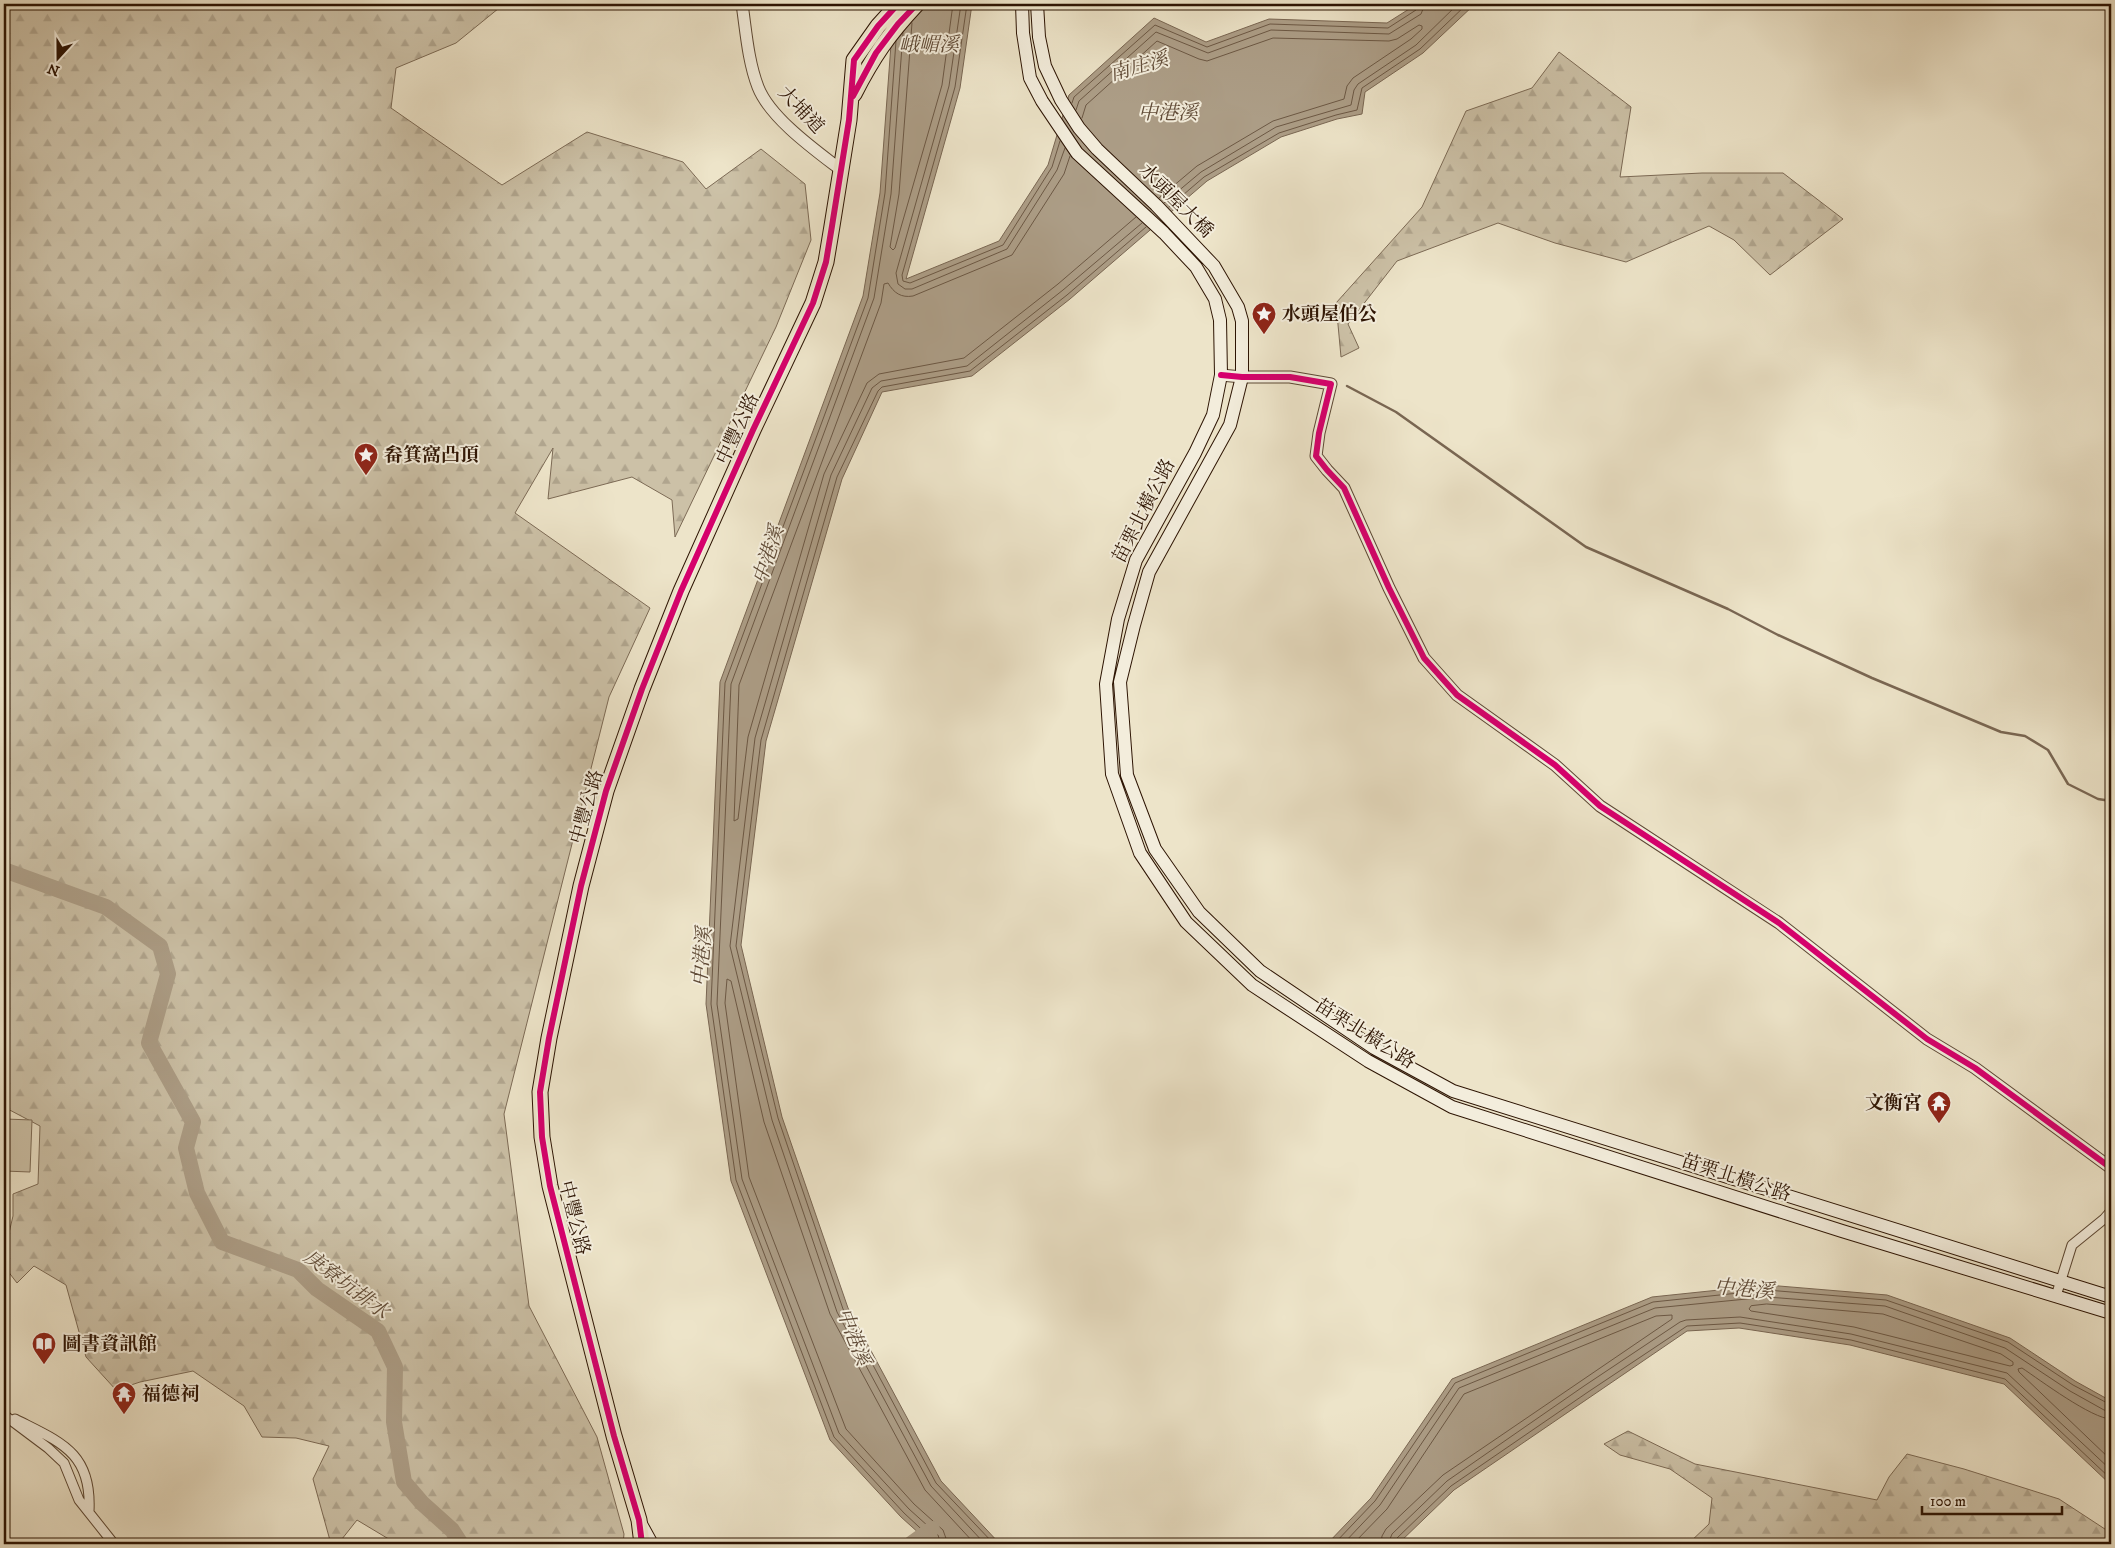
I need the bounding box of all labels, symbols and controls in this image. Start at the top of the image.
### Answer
north arrow [32,32,82,82]
water label: 峨嵋溪 [899,33,961,58]
water label: 南庄溪 [1107,46,1173,87]
text: N [45,59,62,80]
street label: 大埔道 [773,81,829,139]
water label: 中港溪 [1138,101,1200,126]
street label: 水頭屋大橋 [1134,159,1218,243]
place icon: 水頭屋伯公 [1251,301,1277,335]
place label: 水頭屋伯公 [1282,303,1377,326]
street label: 中豐公路 [712,390,764,468]
place icon: 畚箕窩凸頂 [353,442,379,476]
place label: 畚箕窩凸頂 [384,444,479,467]
street label: 苗栗北橫公路 [1108,455,1180,567]
water label: 中港溪 [748,521,791,587]
street label: 中豐公路 [565,767,609,847]
water label: 中港溪 [688,924,718,988]
street label: 苗栗北橫公路 [1311,994,1419,1074]
temple icon: 文衡宮 [1926,1090,1952,1124]
place label: 文衡宮 [1865,1092,1922,1115]
street label: 苗栗北橫公路 [1678,1149,1794,1207]
street label: 中豐公路 [554,1178,594,1258]
water label: 庚寮坑排水 [299,1245,395,1326]
water label: 中港溪 [1713,1275,1777,1305]
water label: 中港溪 [831,1305,876,1371]
library icon: 圖書資訊館 [31,1331,57,1365]
place label: 圖書資訊館 [62,1333,157,1356]
temple icon: 福德祠 [111,1381,137,1415]
place label: 福德祠 [142,1383,199,1406]
scale bar [1922,1483,2062,1515]
text: 100 m [1930,1492,1966,1511]

